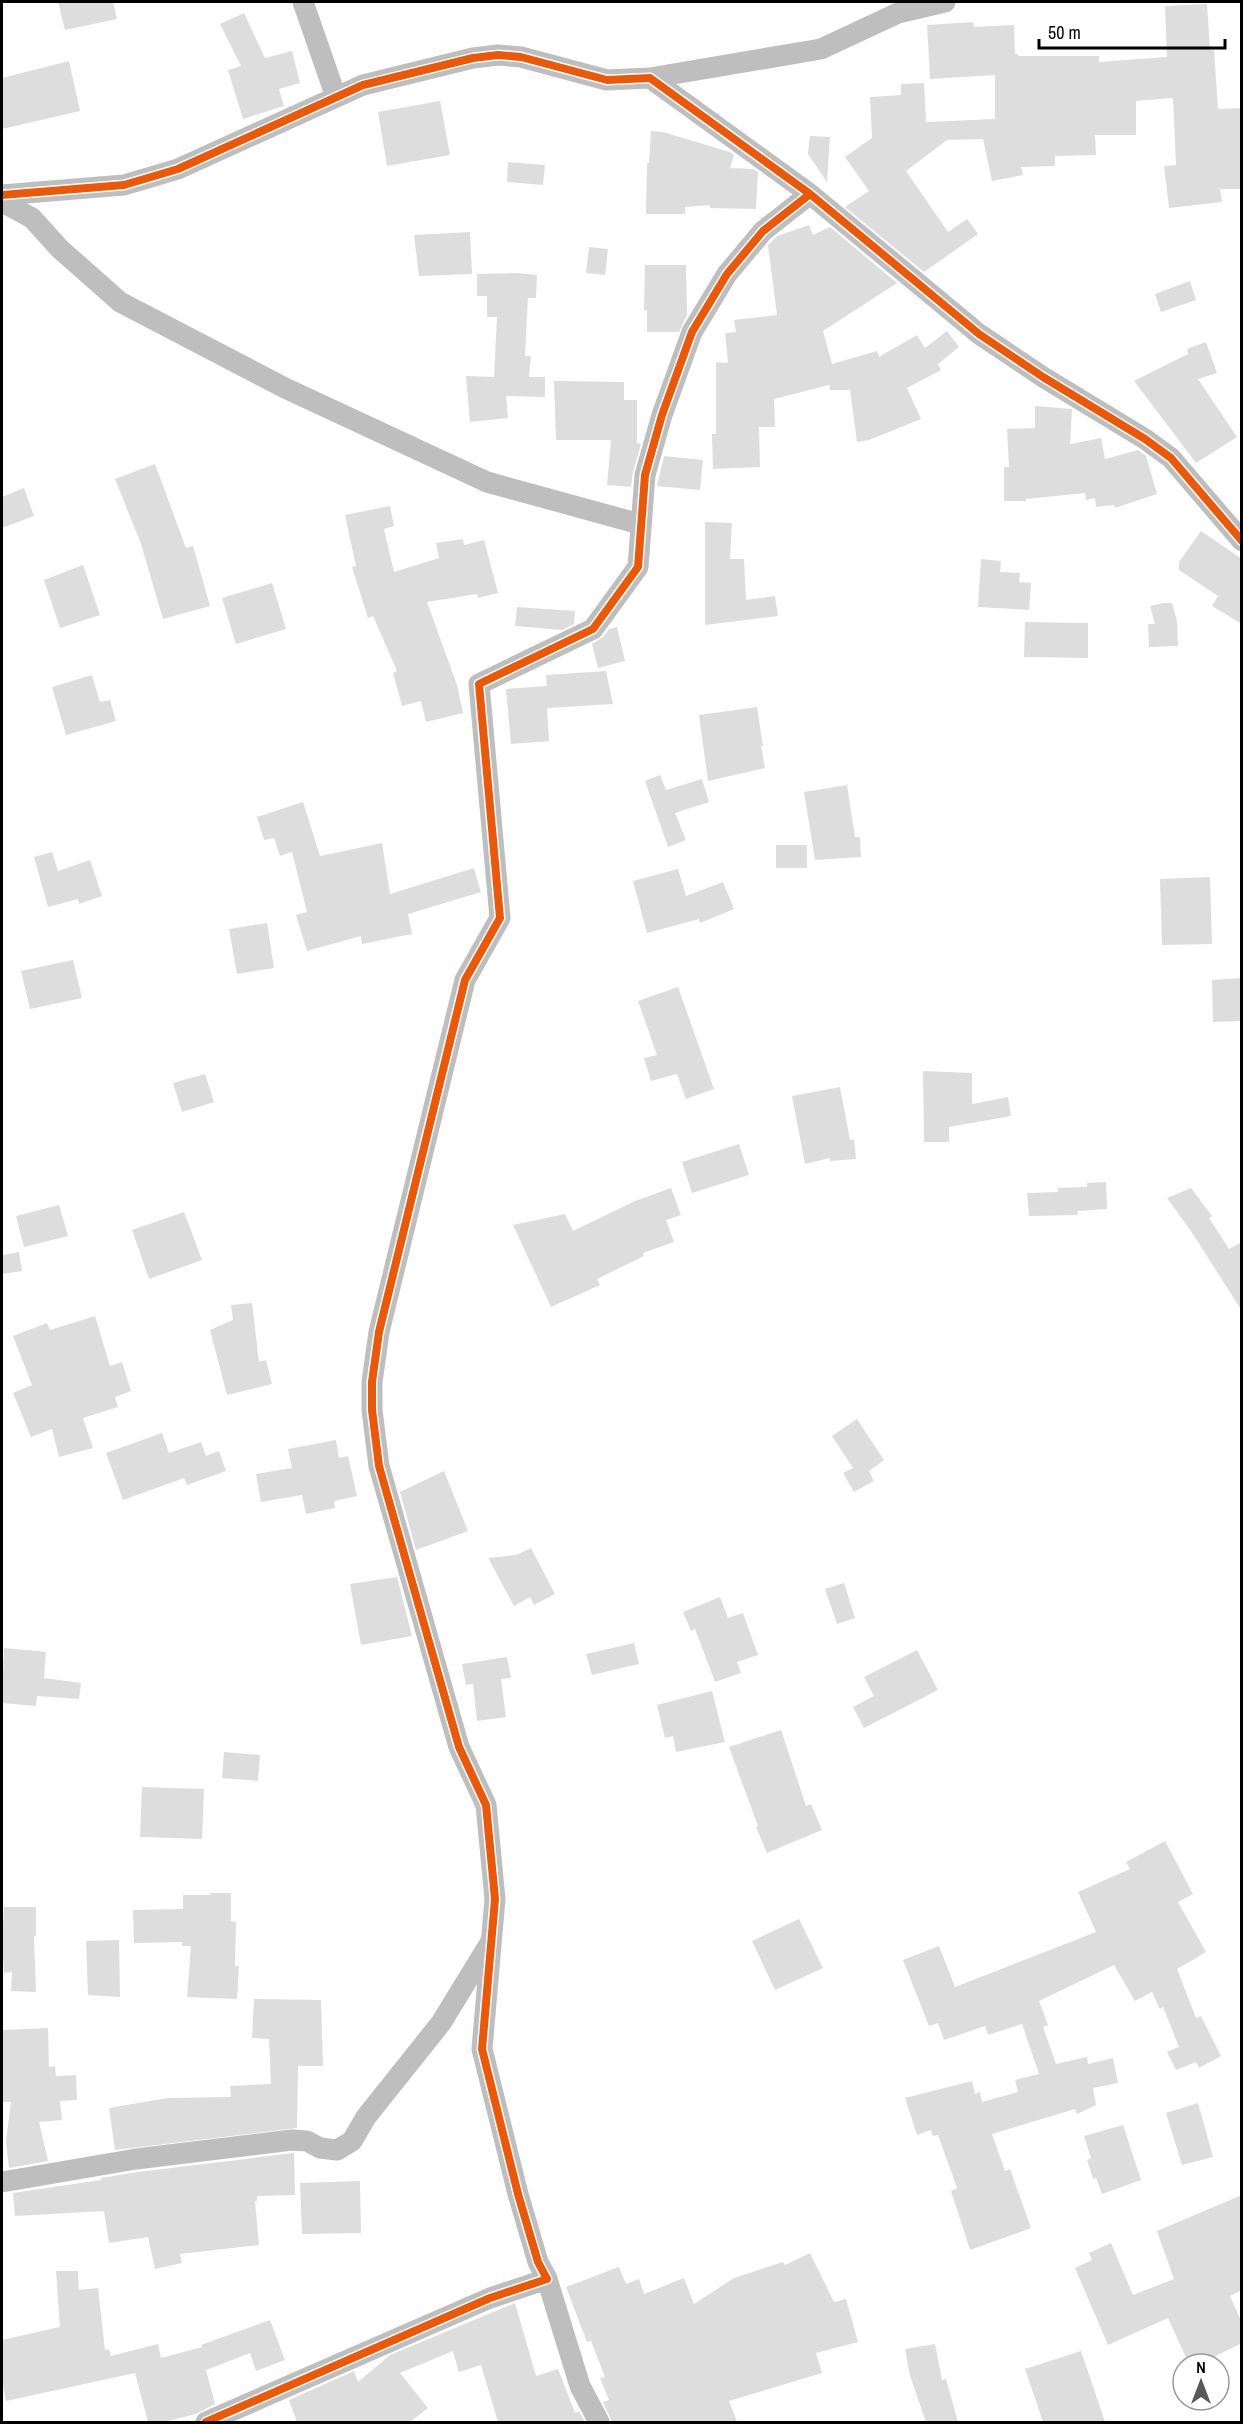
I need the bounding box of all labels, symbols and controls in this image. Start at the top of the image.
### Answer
scale bar [1039,12,1225,50]
text: 50 m [1048,20,1081,45]
north arrow [1171,2352,1231,2412]
text: N [1196,2356,1206,2378]

